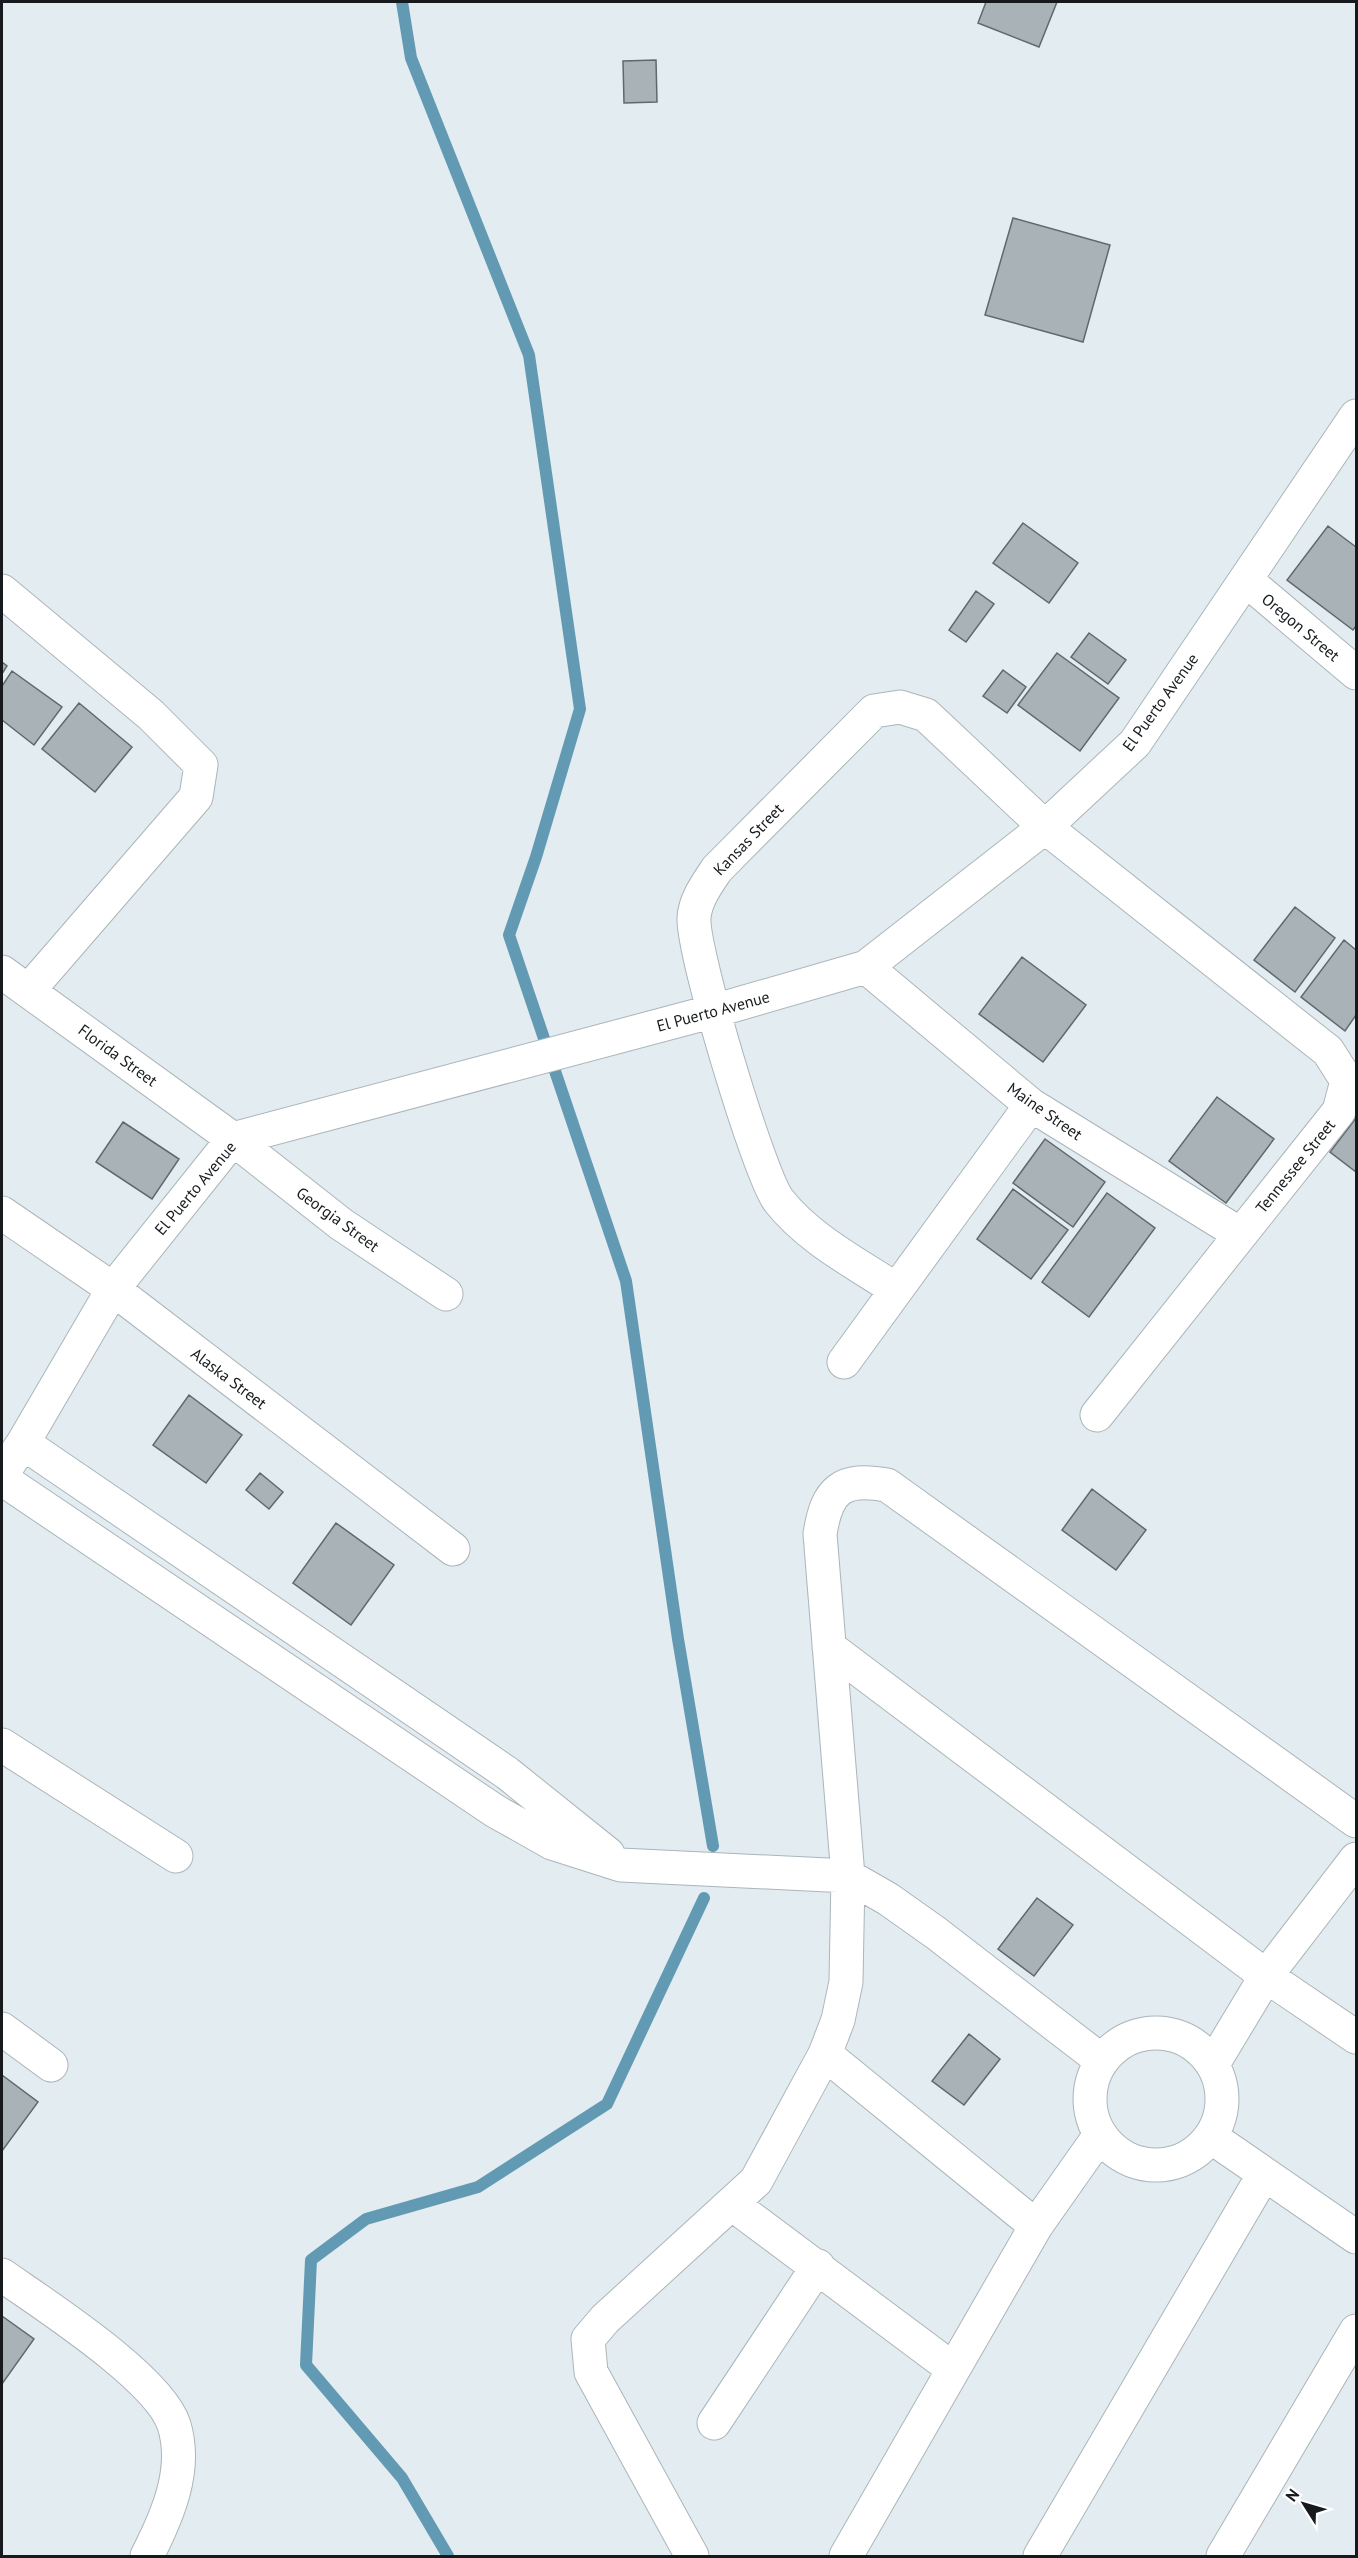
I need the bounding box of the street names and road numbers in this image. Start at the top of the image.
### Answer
street label: Oregon Street [1258,589,1344,666]
street label: El Puerto Avenue [1118,649,1202,755]
street label: Kansas Street [709,798,788,879]
street label: El Puerto Avenue [654,986,772,1036]
street label: Florida Street [75,1020,162,1091]
street label: Maine Street [1004,1078,1087,1144]
street label: Tennessee Street [1251,1114,1339,1217]
street label: El Puerto Avenue [150,1137,240,1239]
street label: Georgia Street [293,1182,384,1256]
street label: Alaska Street [187,1343,271,1413]

